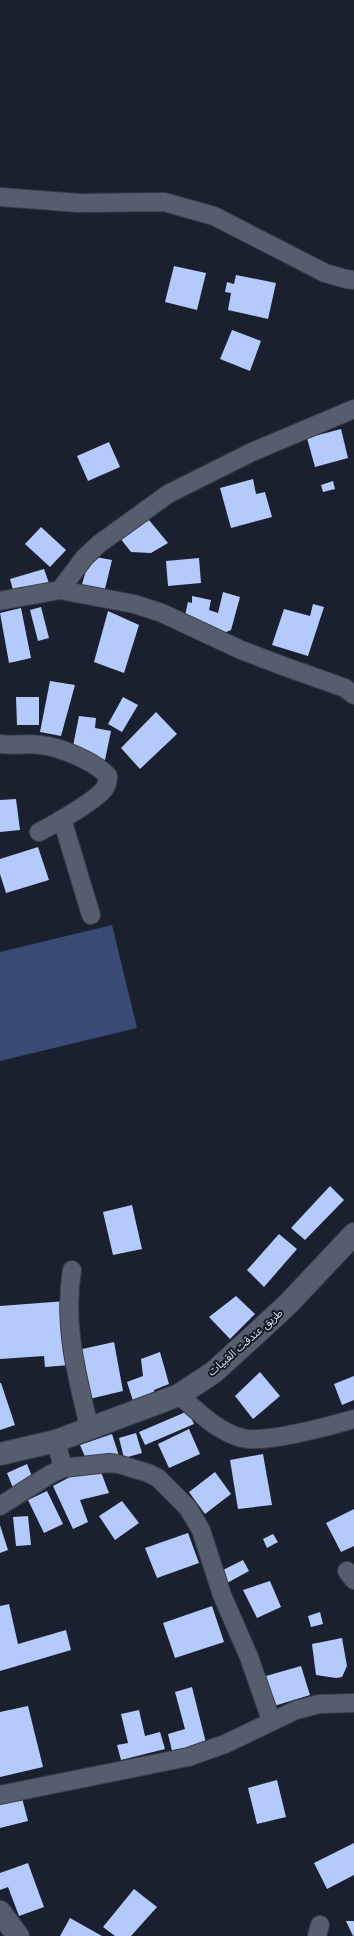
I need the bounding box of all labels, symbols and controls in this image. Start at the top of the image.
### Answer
street label: طريق عندقت القبيات [205,1306,285,1378]

